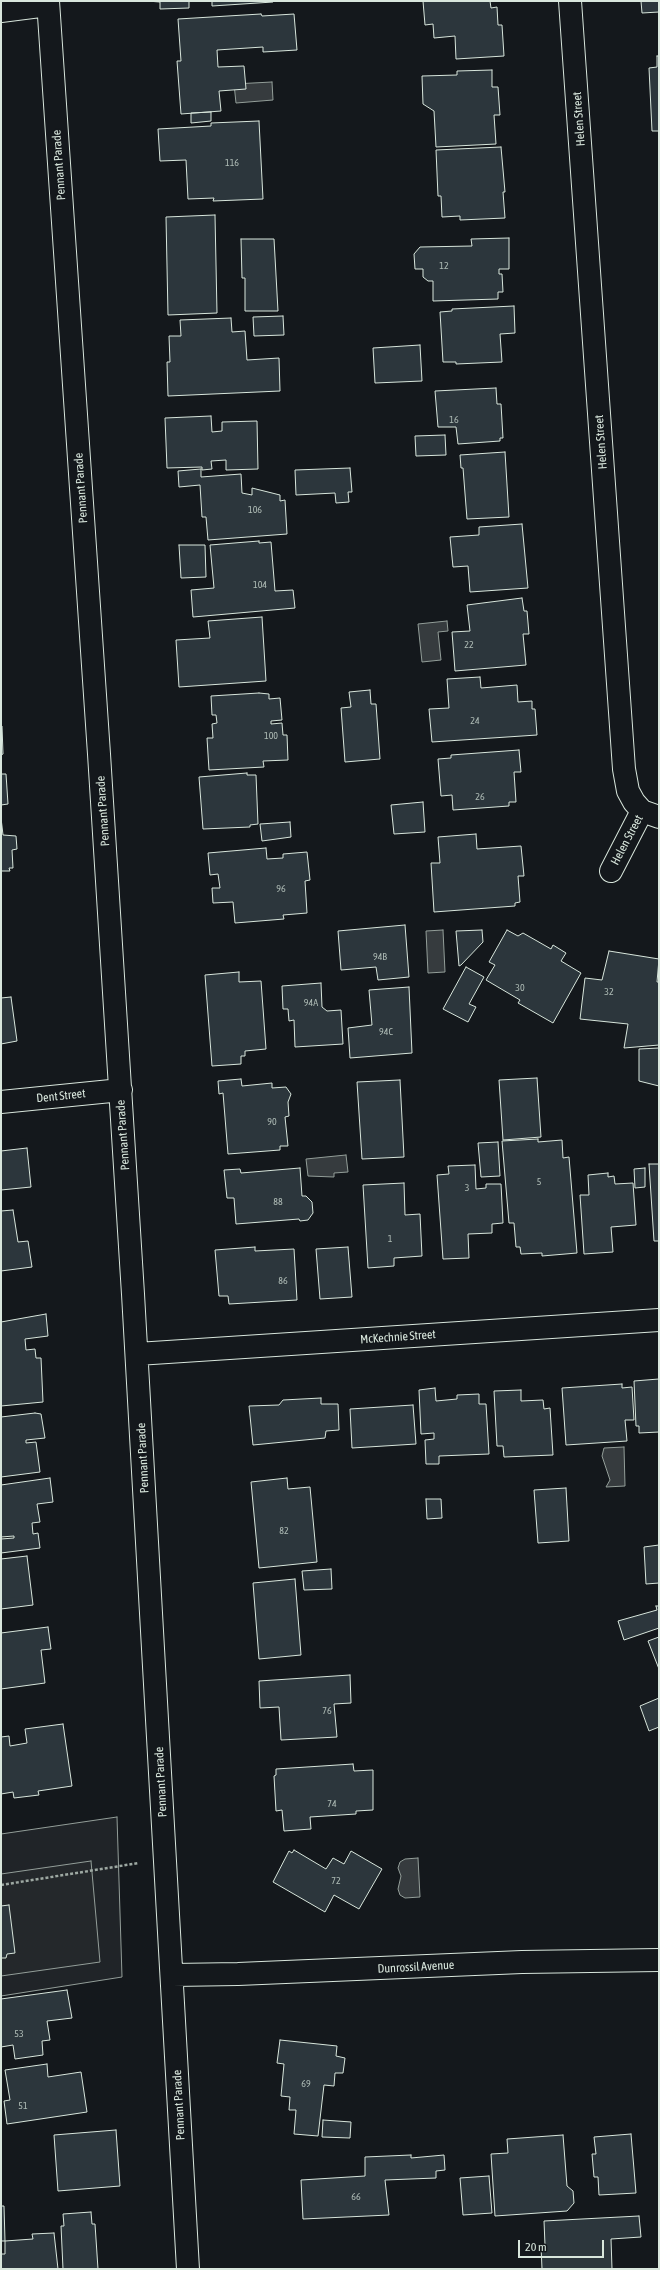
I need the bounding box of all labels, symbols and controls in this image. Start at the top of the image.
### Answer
street label: Helen Street [570,91,588,147]
street label: Pennant Parade [49,129,69,201]
house number: 116 [225,157,239,169]
house number: 12 [439,260,449,272]
house number: 16 [449,414,459,426]
street label: Helen Street [592,414,610,470]
street label: Pennant Parade [71,452,91,524]
house number: 106 [248,504,262,516]
house number: 104 [253,579,267,591]
house number: 22 [464,639,474,651]
house number: 24 [470,715,480,727]
house number: 100 [264,730,278,742]
street label: Pennant Parade [93,775,113,847]
house number: 26 [475,791,485,803]
street label: Helen Street [608,812,646,868]
house number: 96 [276,883,286,895]
house number: 94B [373,951,387,963]
house number: 30 [515,982,525,994]
house number: 32 [604,986,614,998]
house number: 94A [304,997,318,1009]
house number: 94C [379,1026,393,1038]
street label: Dent Street [36,1086,86,1106]
street label: Pennant Parade [113,1099,133,1171]
house number: 90 [267,1116,277,1128]
house number: 5 [537,1176,541,1188]
house number: 3 [465,1182,469,1194]
house number: 88 [273,1196,283,1208]
house number: 1 [388,1233,392,1245]
house number: 86 [278,1275,288,1287]
street label: McKechnie Street [360,1327,436,1347]
street label: Pennant Parade [134,1422,152,1494]
house number: 82 [279,1525,289,1537]
house number: 76 [322,1705,332,1717]
street label: Pennant Parade [152,1746,170,1818]
house number: 74 [327,1798,337,1810]
house number: 72 [331,1875,341,1887]
street label: Dunrossil Avenue [377,1958,455,1976]
house number: 53 [14,2028,24,2040]
street label: Pennant Parade [170,2069,188,2141]
house number: 69 [301,2078,311,2090]
house number: 51 [18,2100,28,2112]
house number: 66 [351,2191,361,2203]
scale bar [520,2232,606,2258]
text: 20 m [525,2240,547,2254]

